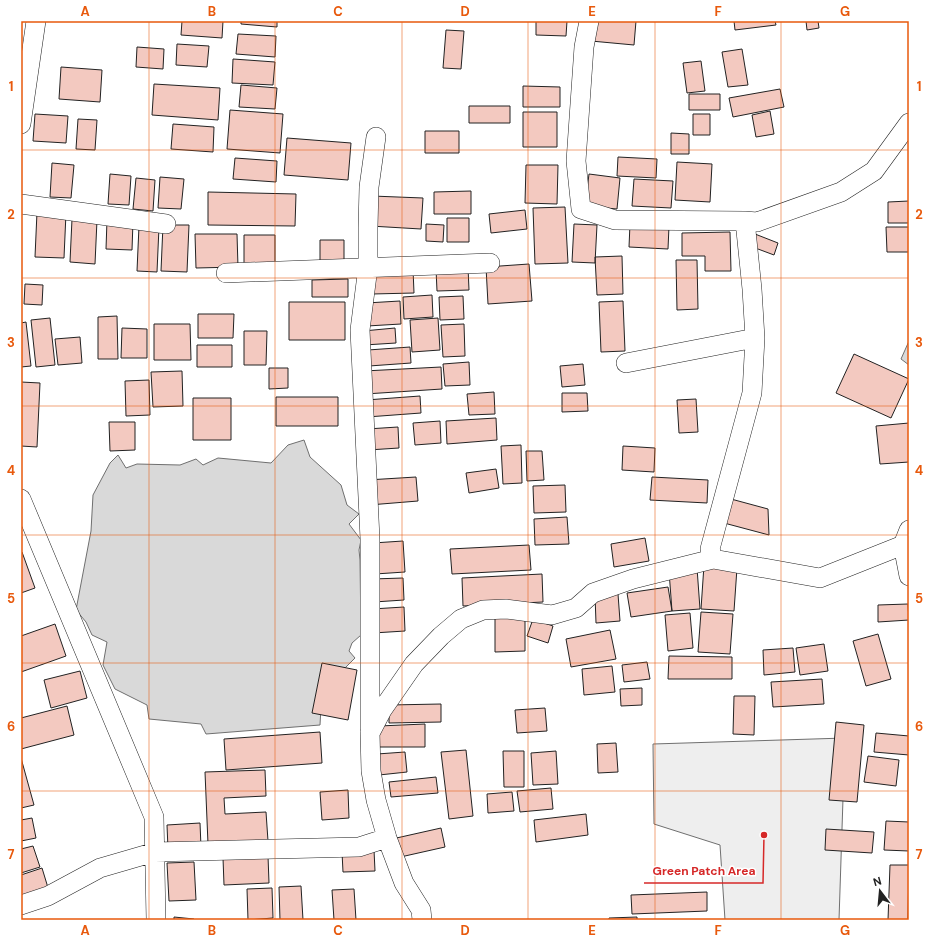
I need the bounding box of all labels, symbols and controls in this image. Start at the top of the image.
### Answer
text: A [80,3,90,20]
text: B [208,3,216,20]
text: C [333,3,343,20]
text: D [460,3,470,20]
text: E [588,3,596,20]
text: F [714,3,722,20]
text: G [840,3,850,20]
text: 1 [9,78,13,95]
text: 1 [917,78,921,95]
text: 2 [7,206,15,223]
text: 2 [915,206,923,223]
text: 3 [7,334,15,351]
text: 3 [915,334,923,351]
text: 4 [7,462,15,479]
text: 4 [915,462,923,479]
text: 5 [7,590,15,607]
text: 5 [915,590,923,607]
text: 6 [7,718,15,735]
text: 6 [915,718,923,735]
text: 7 [8,846,15,863]
text: 7 [916,846,923,863]
callout: Green Patch Area [644,859,763,883]
text: Green Patch Area [653,863,755,879]
north arrow [860,871,900,911]
text: N [871,874,883,889]
text: A [80,922,90,939]
text: B [208,922,216,939]
text: C [333,922,343,939]
text: D [460,922,470,939]
text: E [588,922,596,939]
text: F [714,922,722,939]
text: G [840,922,850,939]

